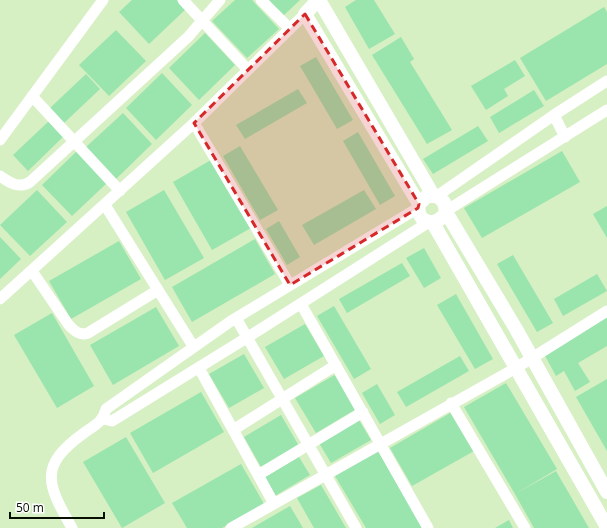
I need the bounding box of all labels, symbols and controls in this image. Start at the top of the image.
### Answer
scale bar [10,494,104,520]
text: 50 m [16,499,44,516]

